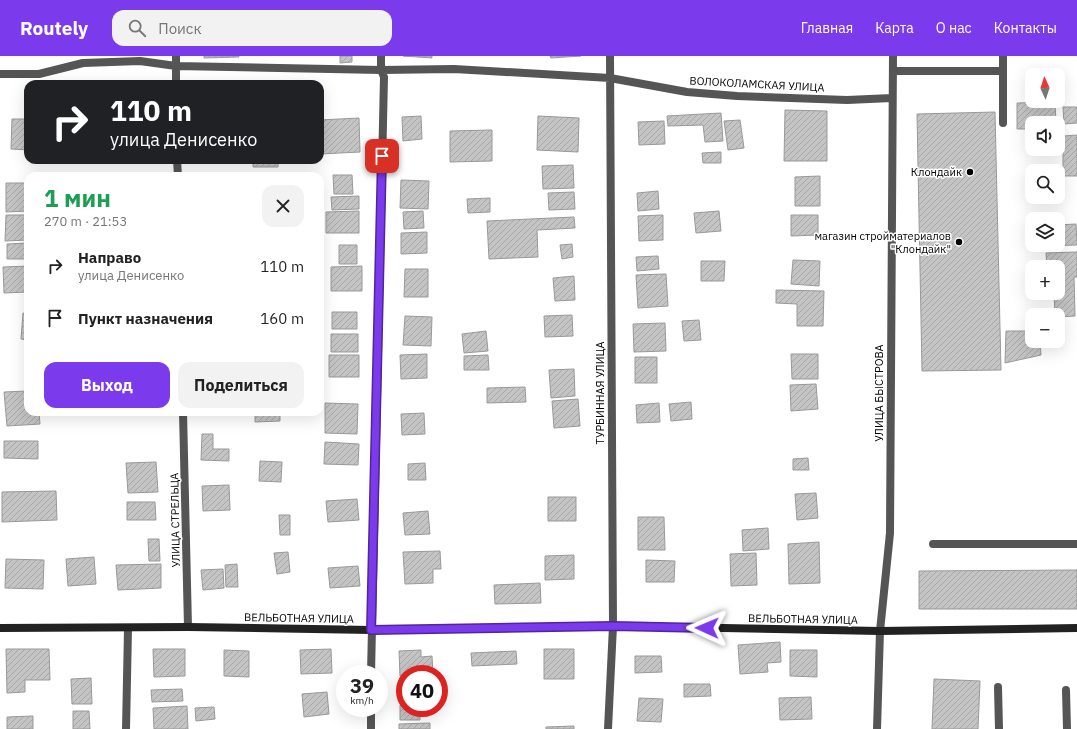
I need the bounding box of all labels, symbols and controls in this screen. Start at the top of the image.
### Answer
search box [112,10,392,46]
text: Routely [20,16,88,40]
icon: search [126,17,148,39]
text: Поиск [158,19,202,38]
text: Главная [801,19,853,37]
text: Карта [875,19,914,37]
text: О нас [936,19,972,37]
text: Контакты [994,19,1057,37]
north arrow [1025,68,1065,108]
map controls [1025,68,1065,348]
street label: ВОЛОКОЛАМСКАЯ УЛИЦА [689,73,825,95]
text: 110 m [110,92,192,129]
icon: right [44,96,96,148]
button: sound [1025,116,1065,156]
text: улица Денисенко [110,128,257,151]
pin [365,139,399,173]
icon: arrive [371,145,393,167]
button: search [1025,164,1065,204]
place label: Клондайк [911,165,962,179]
marker: Клондайк [965,167,975,177]
text: 1 мин [44,182,111,214]
button: close [262,185,304,227]
button: layers [1025,212,1065,252]
text: 270 m · 21:53 [44,213,127,230]
place label: магазин стройматериалов "Клондайк" [814,229,951,256]
marker: магазин стройматериалов "Клондайк" [954,237,964,247]
text: Направо [78,248,141,267]
icon: right [44,255,66,277]
text: 110 m [260,257,304,276]
button: + [1025,260,1065,300]
text: улица Денисенко [78,267,184,284]
icon: arrive [44,307,66,329]
button: − [1025,308,1065,348]
text: Пункт назначения [78,309,213,328]
text: 160 m [260,309,304,328]
street label: ТУРБИННАЯ УЛИЦА [593,341,607,445]
street label: УЛИЦА БЫСТРОВА [872,344,886,442]
button: Выход [44,362,170,408]
button: Поделиться [178,362,304,408]
street label: УЛИЦА СТРЕЛЬЦА [167,473,183,567]
position arrow [686,607,728,649]
street label: ВЕЛЬБОТНАЯ УЛИЦА [244,610,354,626]
street label: ВЕЛЬБОТНАЯ УЛИЦА [748,611,858,627]
speed limit sign: 40 [396,665,448,717]
text: 39 [350,672,374,699]
text: km/h [350,694,374,707]

